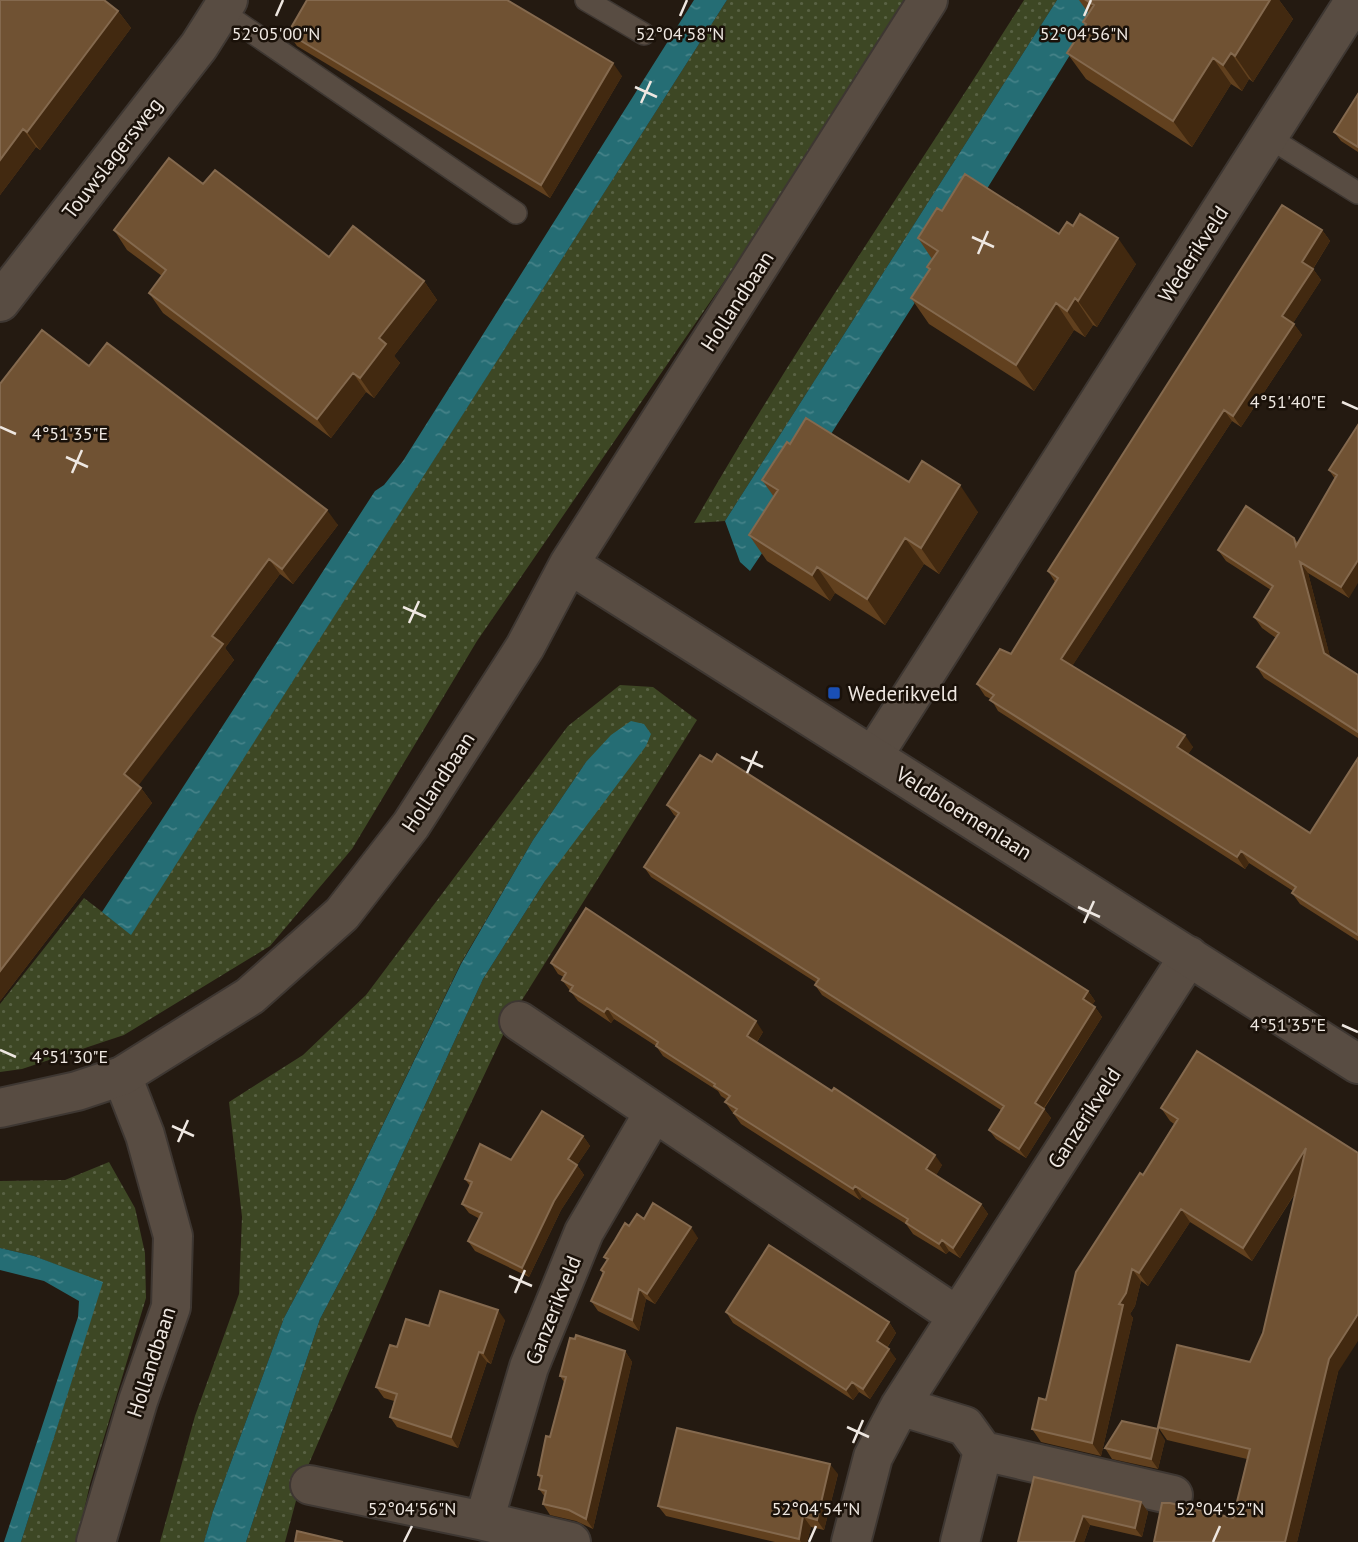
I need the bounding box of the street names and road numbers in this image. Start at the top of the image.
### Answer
street label: Touwslagersweg [56,92,168,224]
street label: Wederikveld [1152,201,1234,307]
street label: Hollandbaan [694,246,780,356]
street label: Hollandbaan [395,727,481,837]
street label: Veldbloemenlaan [890,760,1037,866]
street label: Ganzerikveld [1041,1062,1127,1174]
street label: Ganzerikveld [519,1252,587,1368]
street label: Hollandbaan [120,1303,182,1421]

